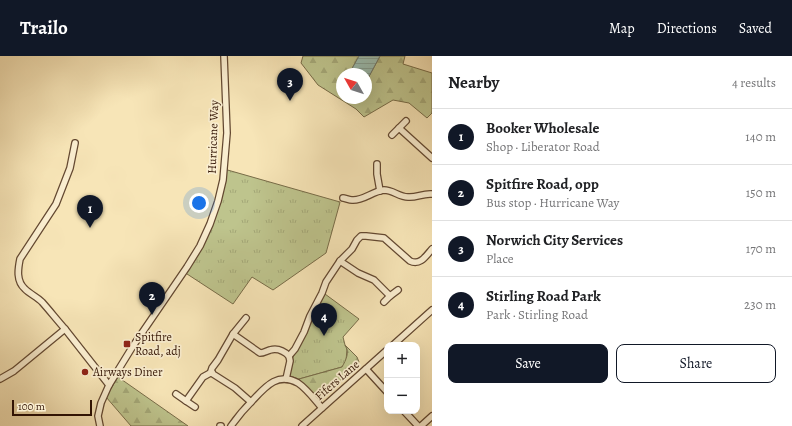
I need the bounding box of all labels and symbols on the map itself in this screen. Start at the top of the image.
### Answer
pin: 3 [277,68,303,101]
north arrow [336,68,372,104]
street label: Hurricane Way [204,99,222,174]
your location [189,193,209,213]
pin: 1 [77,195,103,228]
pin: 2 [139,282,165,315]
pin: 4 [311,303,337,336]
place label: Spitfire Road, adj [135,329,181,359]
marker: Spitfire Road, adj [122,339,132,349]
street label: Fifers Lane [311,356,363,404]
place label: Airways Diner [92,364,163,380]
marker: Airways Diner [80,367,90,377]
scale bar [12,398,92,417]

